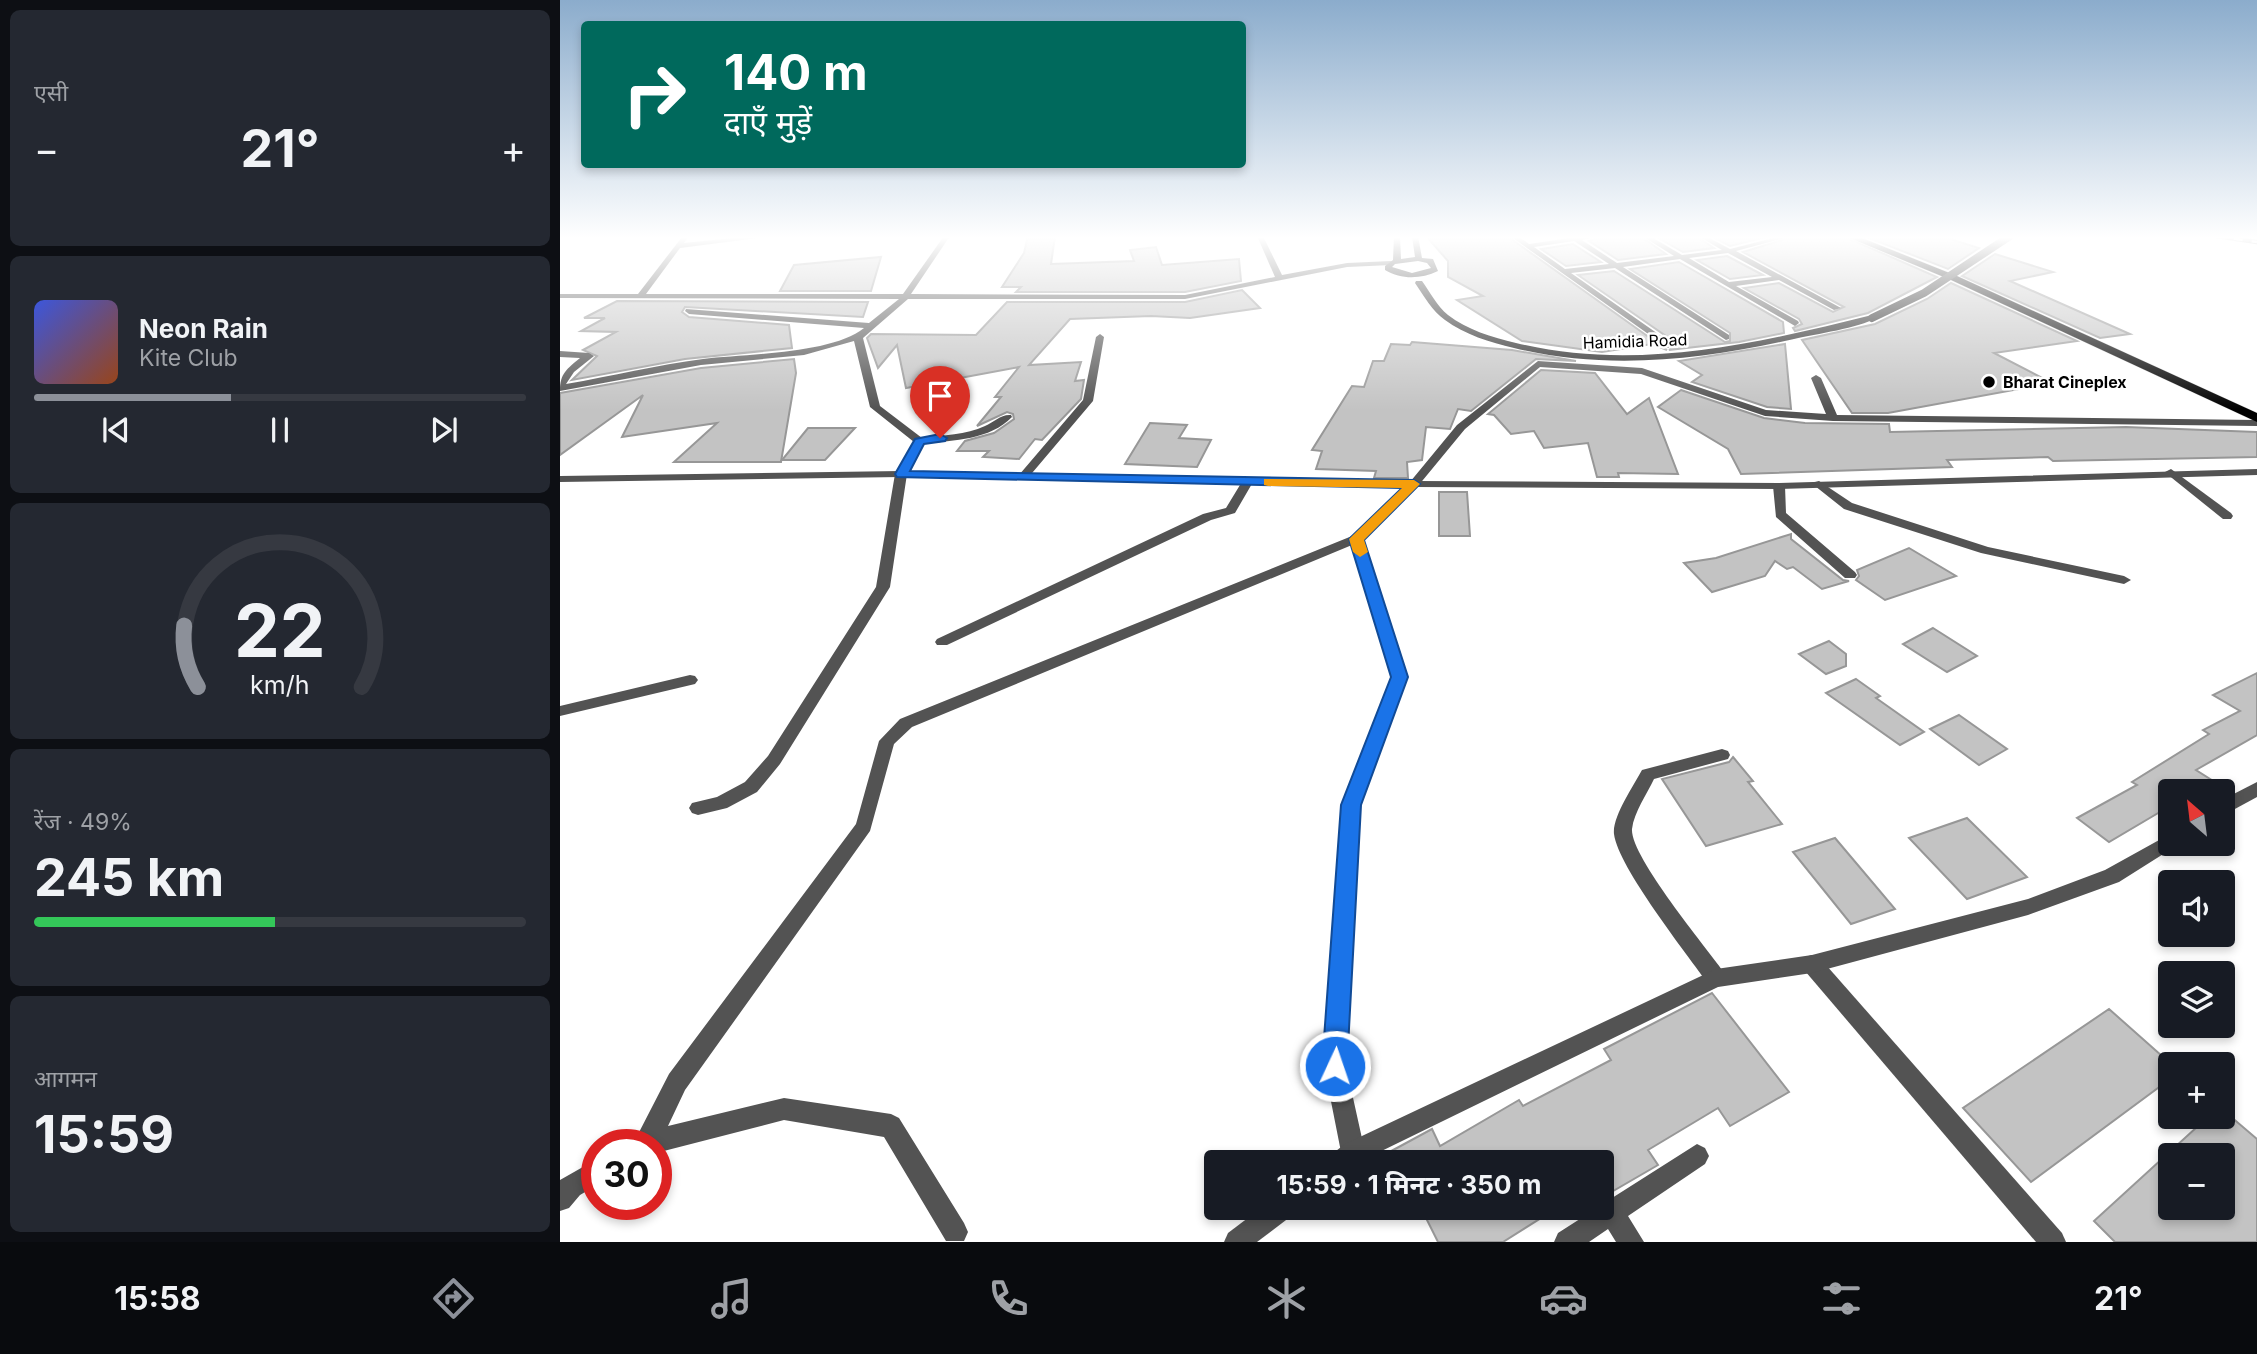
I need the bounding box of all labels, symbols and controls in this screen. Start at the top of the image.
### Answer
text: 140 m [724,43,868,102]
icon: right [609,49,700,140]
text: एसी [34,79,68,107]
text: दाएँ मुड़ें [724,103,812,142]
text: 21° [240,117,320,180]
text: − [34,126,59,172]
text: + [501,126,526,172]
text: Neon Rain [139,313,268,344]
street label: Hamidia Road [1582,329,1688,353]
text: Kite Club [139,344,238,372]
pin [910,366,970,438]
place label: Bharat Cineplex [2003,372,2127,392]
marker: Bharat Cineplex [1981,374,1997,390]
icon: arrive [921,377,959,415]
icon: previous [97,411,135,449]
icon: pause [261,411,299,449]
icon: next [425,411,463,449]
text: 22 [234,586,326,675]
text: km/h [250,670,310,700]
north arrow [2158,779,2235,856]
map controls [2158,779,2235,1220]
text: रेंज · 49% [34,808,132,836]
text: 245 km [34,846,224,909]
button: sound [2158,870,2235,947]
button: layers [2158,961,2235,1038]
position arrow [1298,1029,1372,1103]
button: + [2158,1052,2235,1129]
text: आगमन [34,1065,97,1093]
text: 15:59 [34,1103,174,1166]
speed limit sign: 30 [581,1129,672,1220]
button: − [2158,1143,2235,1220]
text: 15:59 · 1 मिनट · 350 m [1277,1169,1541,1200]
icon: directions [429,1274,478,1323]
icon: music [707,1274,756,1323]
icon: phone [984,1274,1033,1323]
icon: climate [1262,1274,1311,1323]
icon: car [1539,1274,1588,1323]
icon: filters [1817,1274,1866,1323]
text: 15:58 [114,1279,200,1318]
text: 21° [2094,1279,2143,1318]

